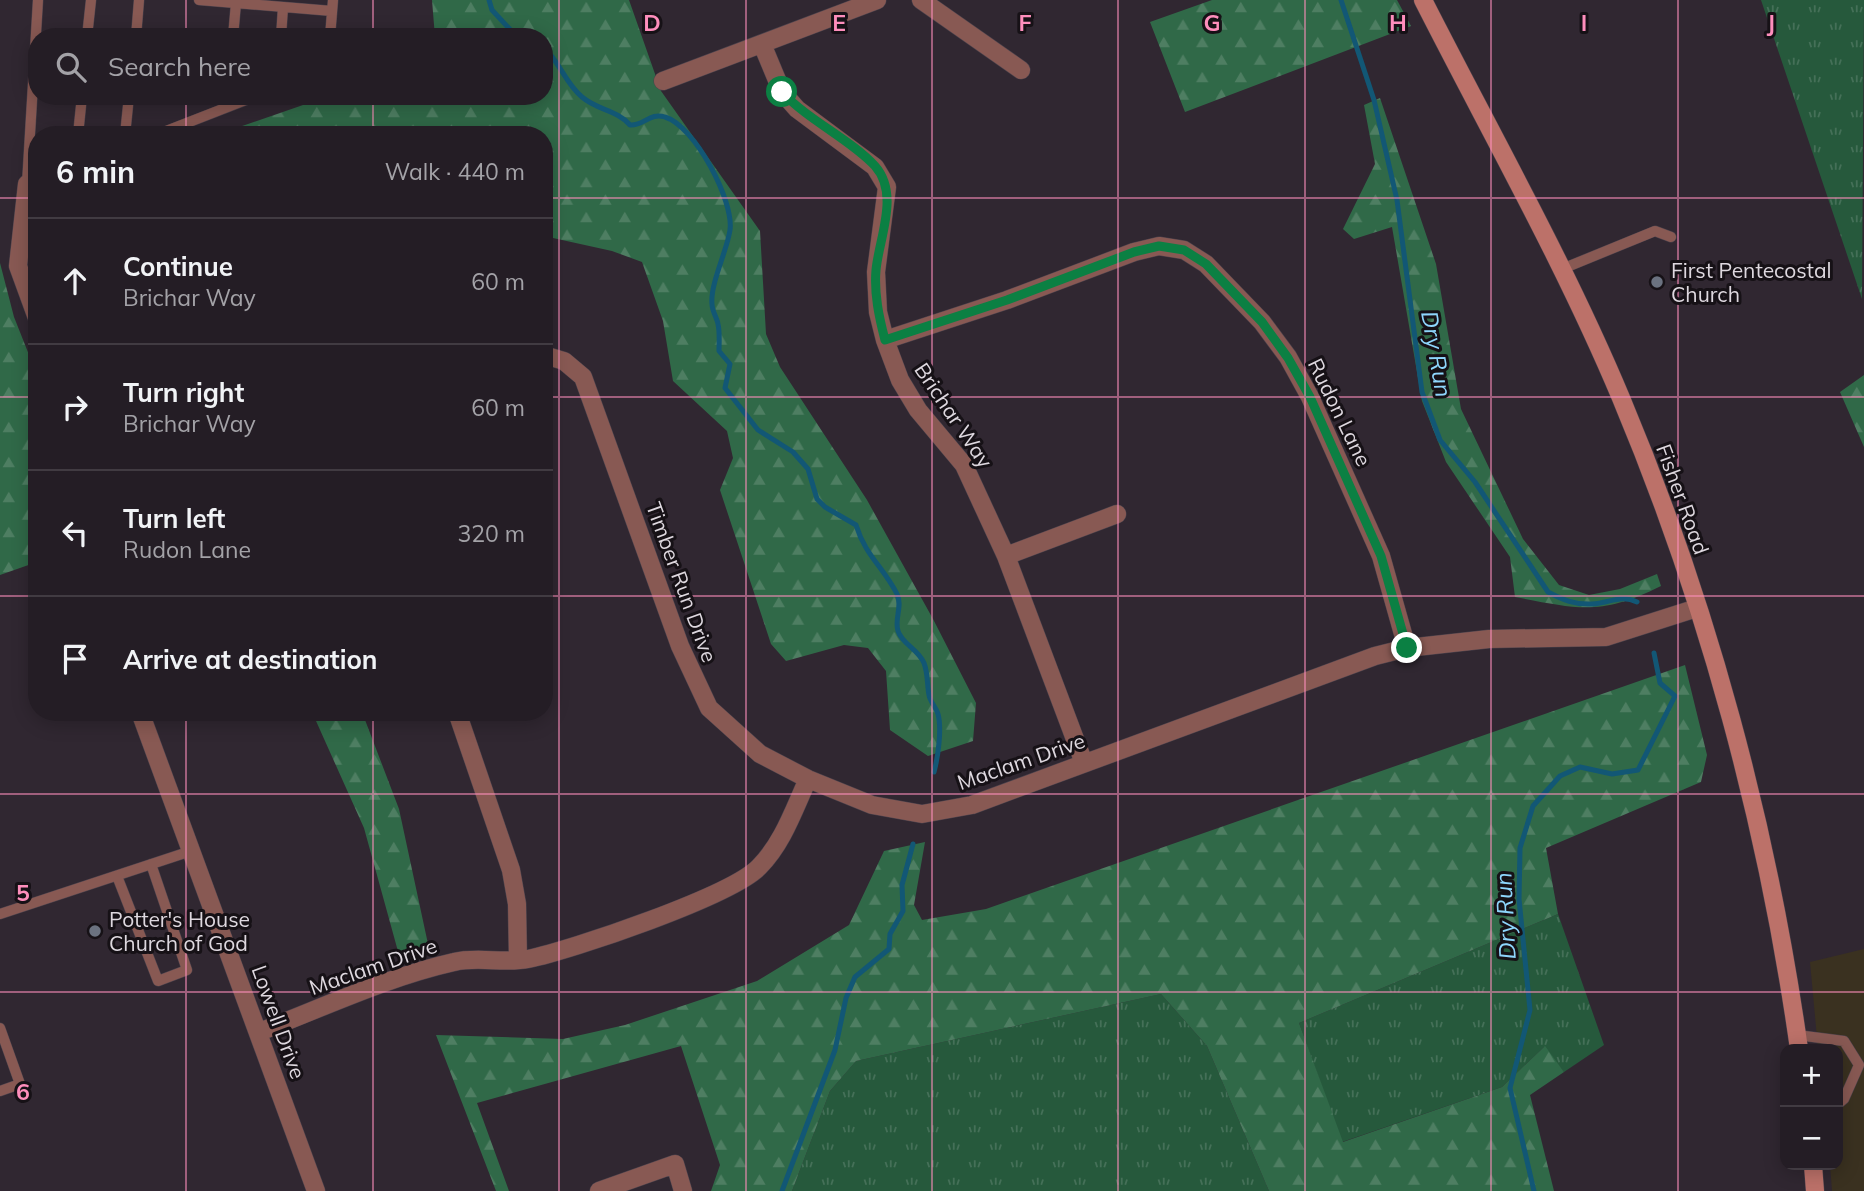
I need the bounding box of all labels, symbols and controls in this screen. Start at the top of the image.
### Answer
text: D [643,8,661,37]
text: E [832,8,846,37]
text: F [1018,8,1032,37]
text: G [1203,8,1221,37]
text: H [1389,8,1407,37]
text: I [1581,8,1587,37]
text: J [1767,8,1775,37]
search box [28,28,553,105]
icon: search [52,48,90,86]
text: Search here [108,50,251,83]
route start [766,76,797,107]
text: 6 min [56,153,135,191]
text: Walk · 440 m [385,157,525,186]
text: Continue [123,250,233,283]
place label: First Pentecostal Church [1671,257,1832,307]
icon: ahead [56,262,94,300]
text: 60 m [471,267,525,296]
marker: First Pentecostal Church [1649,274,1665,290]
text: Brichar Way [123,283,256,312]
water label: Dry Run [1415,309,1459,399]
street label: Rudon Lane [1303,354,1377,470]
street label: Brichar Way [909,358,999,472]
text: Turn right [123,376,244,409]
icon: right [56,388,94,426]
text: 60 m [471,393,525,422]
text: Brichar Way [123,409,256,438]
street label: Fisher Road [1651,440,1715,558]
street label: Timber Run Drive [641,498,723,666]
text: Turn left [123,502,225,535]
icon: left [56,514,94,552]
text: 320 m [457,519,525,548]
text: Rudon Lane [123,535,251,564]
route end [1391,632,1422,663]
icon: arrive [56,640,94,678]
text: Arrive at destination [123,643,378,676]
street label: Maclam Drive [954,727,1088,795]
water label: Dry Run [1488,872,1522,960]
text: 5 [16,878,30,907]
place label: Potter's House Church of God [109,906,250,956]
marker: Potter's House Church of God [87,923,103,939]
street label: Maclam Drive [306,932,440,1000]
street label: Lowell Drive [246,962,312,1082]
map controls [1780,1044,1843,1170]
button: + [1780,1044,1843,1107]
text: 6 [16,1077,30,1106]
button: − [1780,1107,1843,1170]

